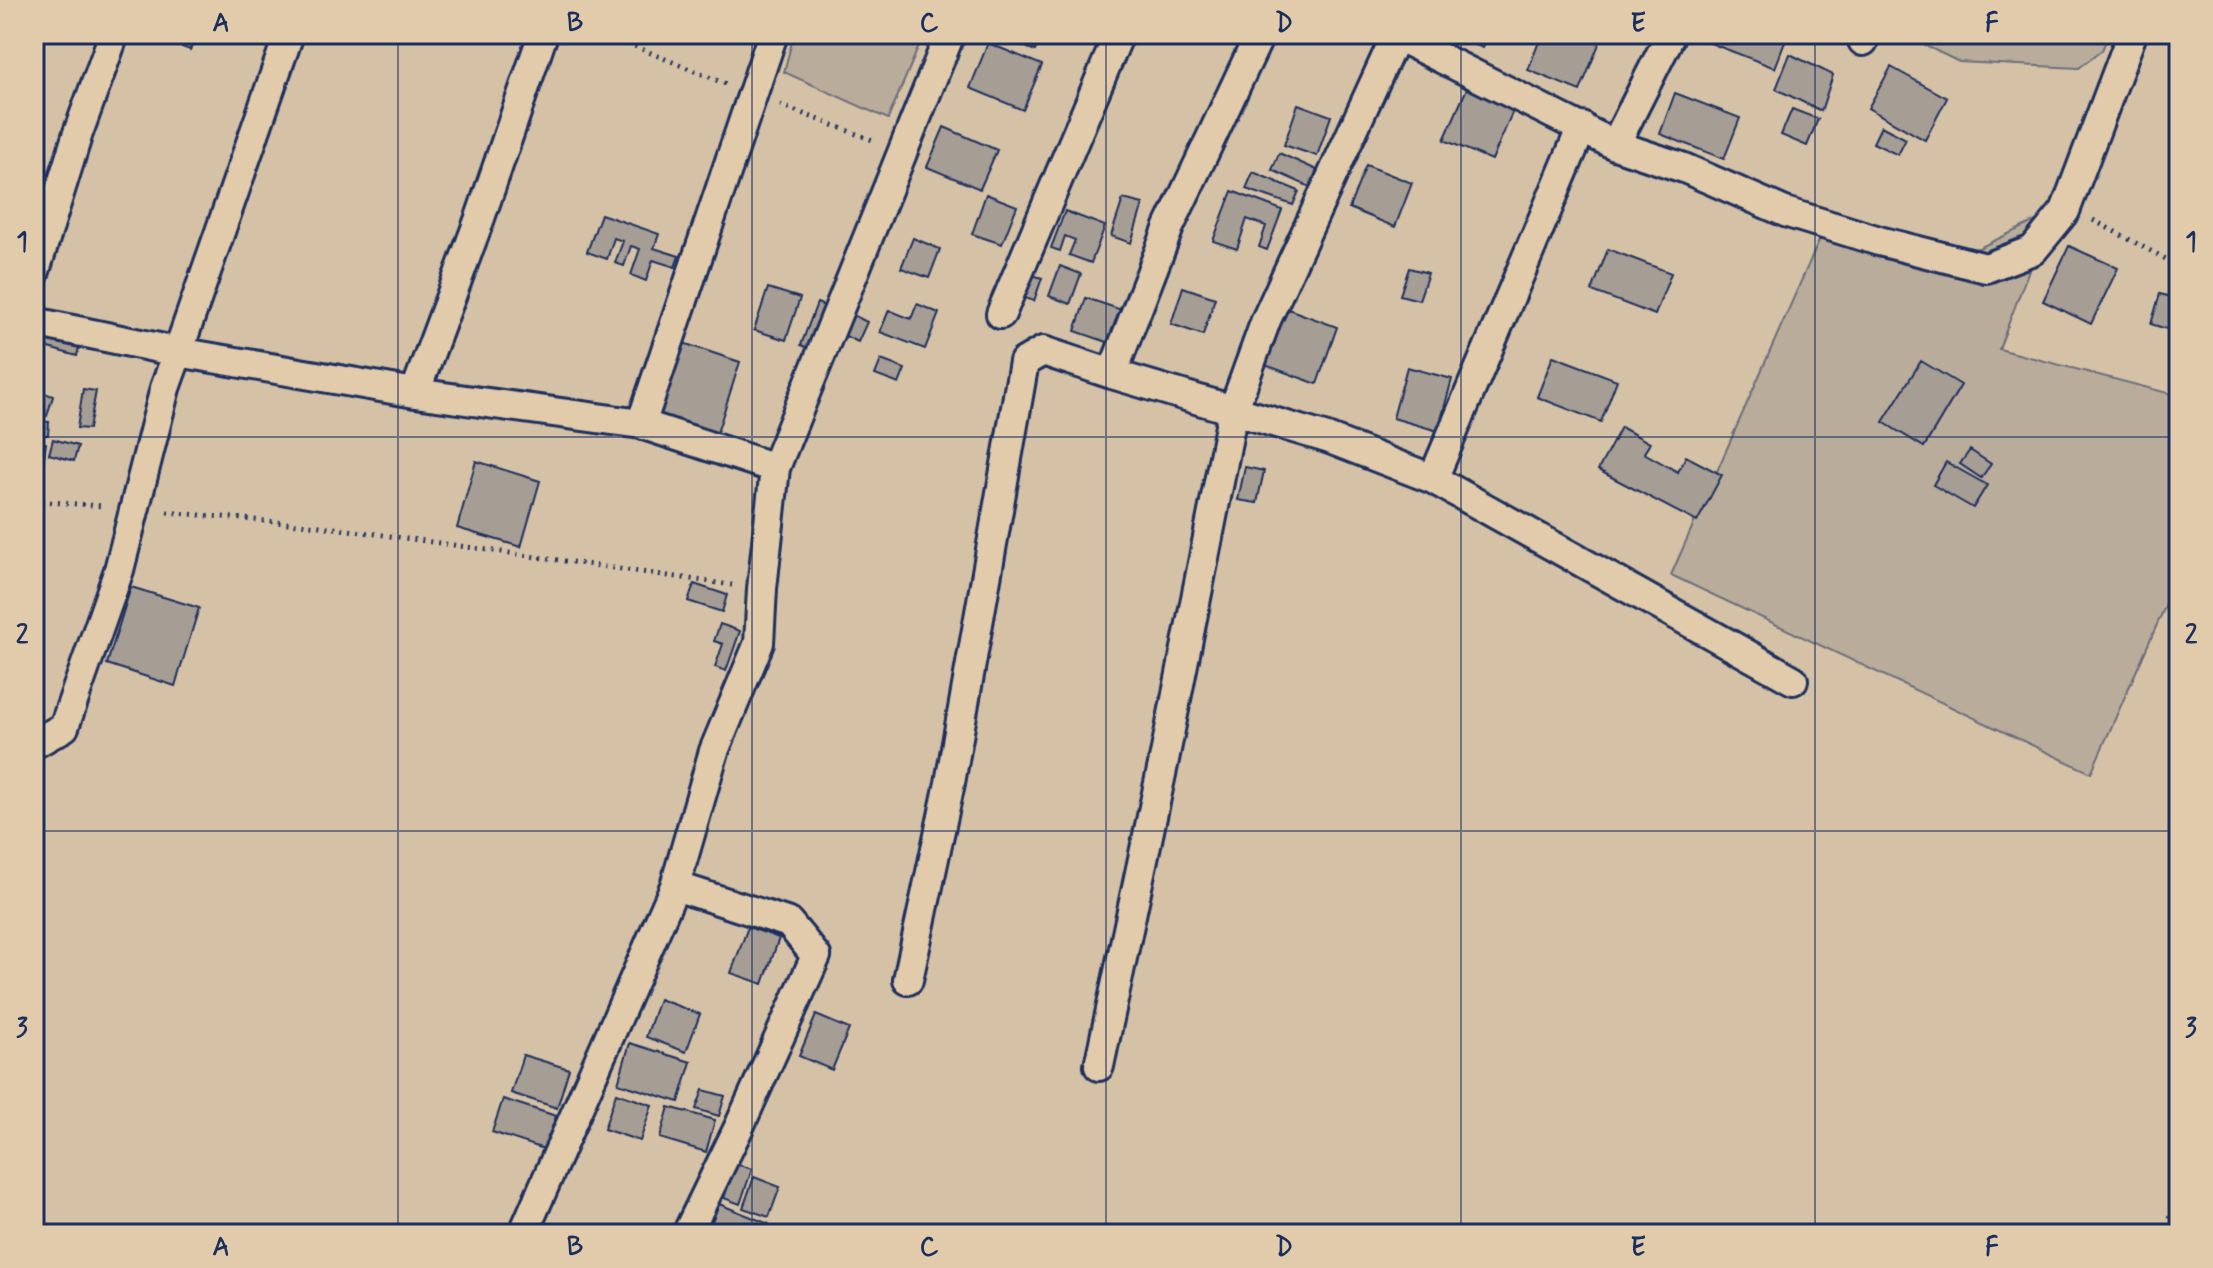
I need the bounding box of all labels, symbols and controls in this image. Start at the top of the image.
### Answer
text: A [212,7,230,41]
text: B [567,7,583,41]
text: C [920,7,939,41]
text: D [1275,7,1293,41]
text: E [1630,7,1646,41]
text: F [1985,7,1999,41]
text: 1 [16,226,28,260]
text: 1 [2185,226,2197,260]
text: 2 [16,619,29,653]
text: 2 [2185,619,2198,653]
text: 3 [16,1012,28,1046]
text: 3 [2185,1012,2197,1046]
text: A [212,1231,230,1265]
text: B [567,1231,583,1265]
text: C [920,1231,939,1265]
text: D [1275,1231,1293,1265]
text: E [1630,1231,1646,1265]
text: F [1985,1231,1999,1265]

